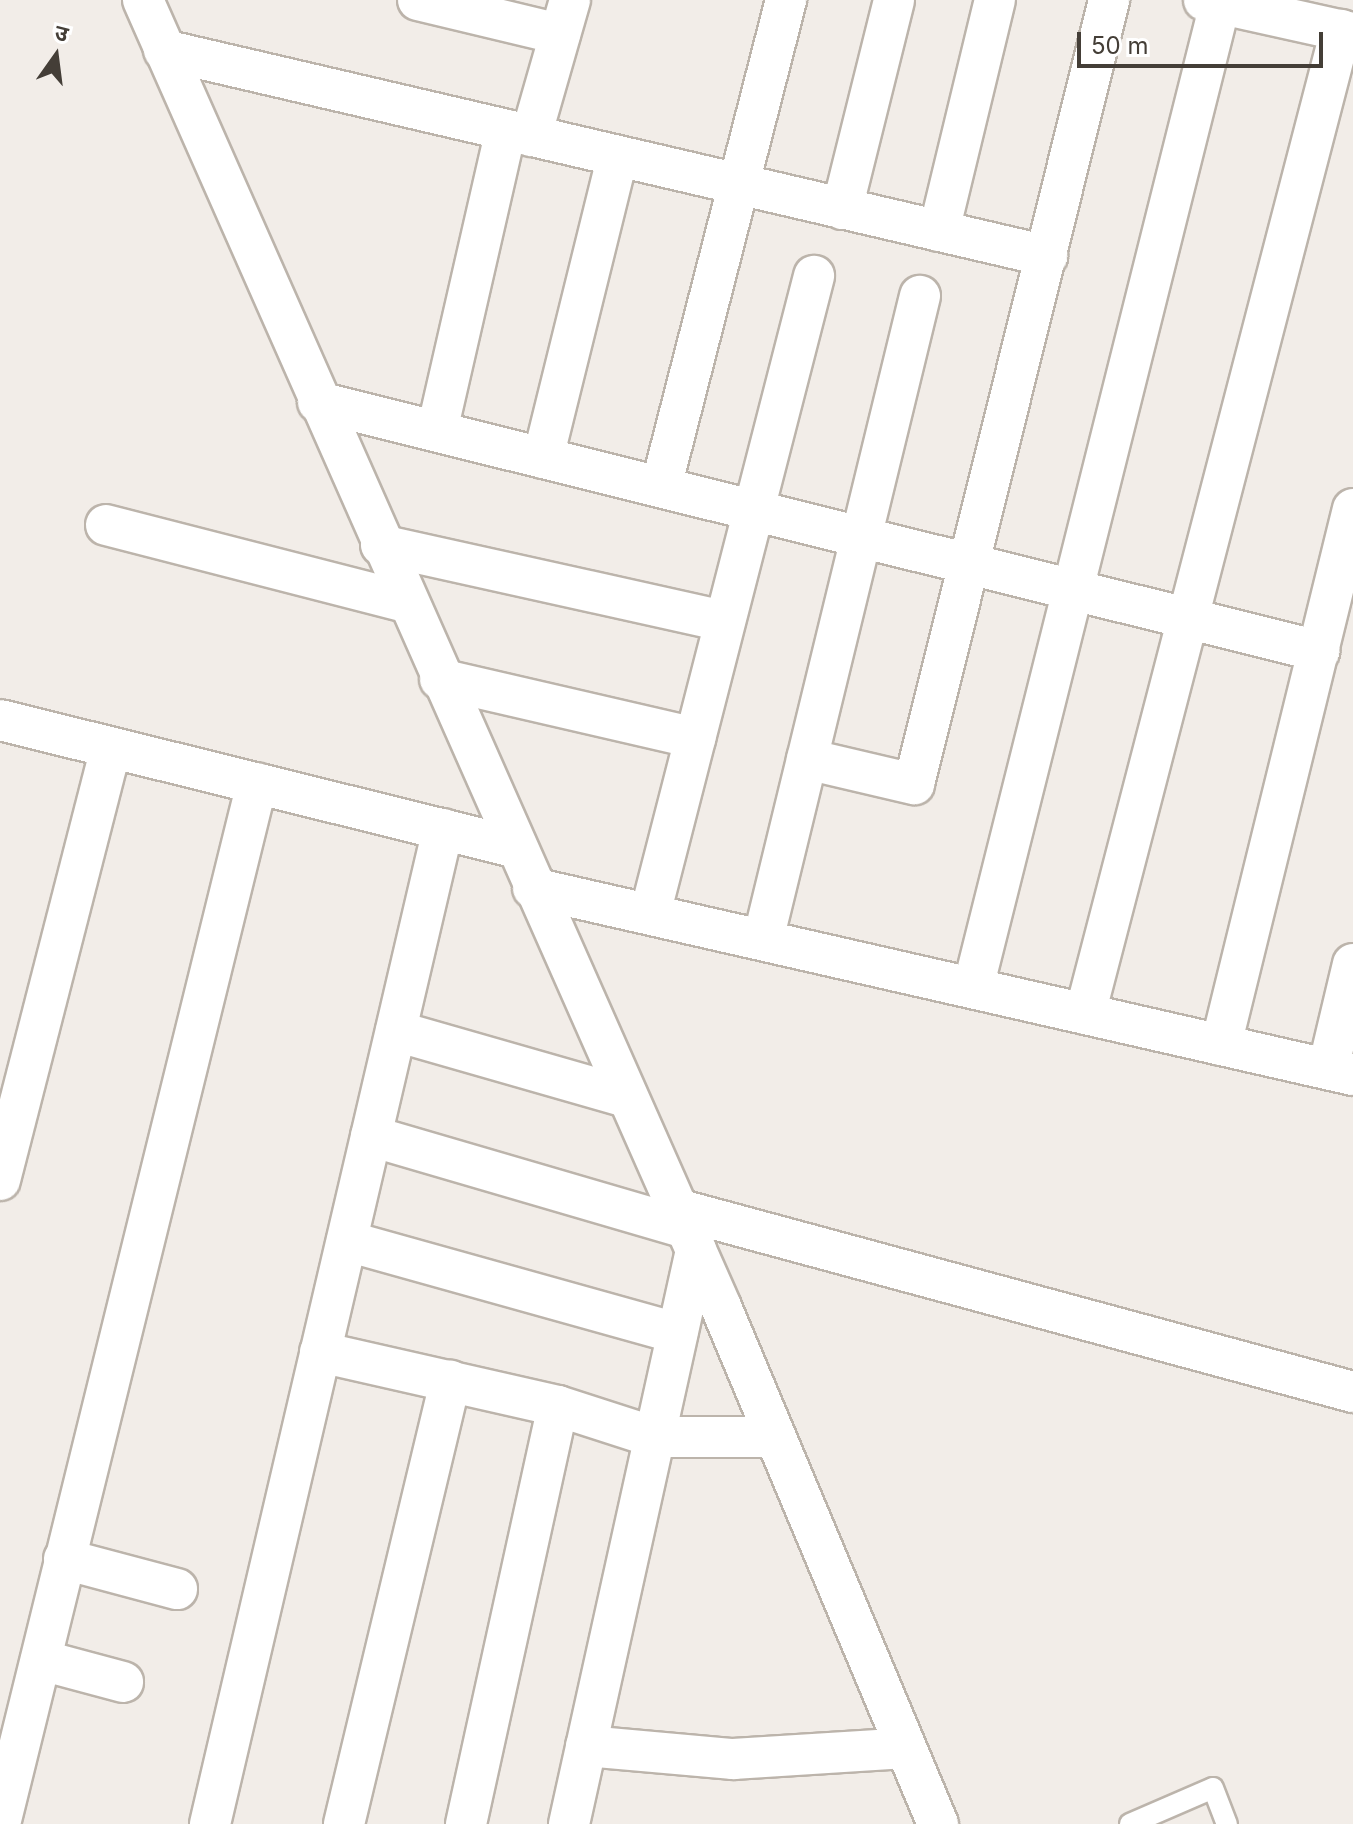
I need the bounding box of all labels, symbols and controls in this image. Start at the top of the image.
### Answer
north arrow [16,16,96,96]
scale bar [1081,16,1327,66]
text: उ [52,19,71,47]
text: 50 m [1091,31,1149,60]

